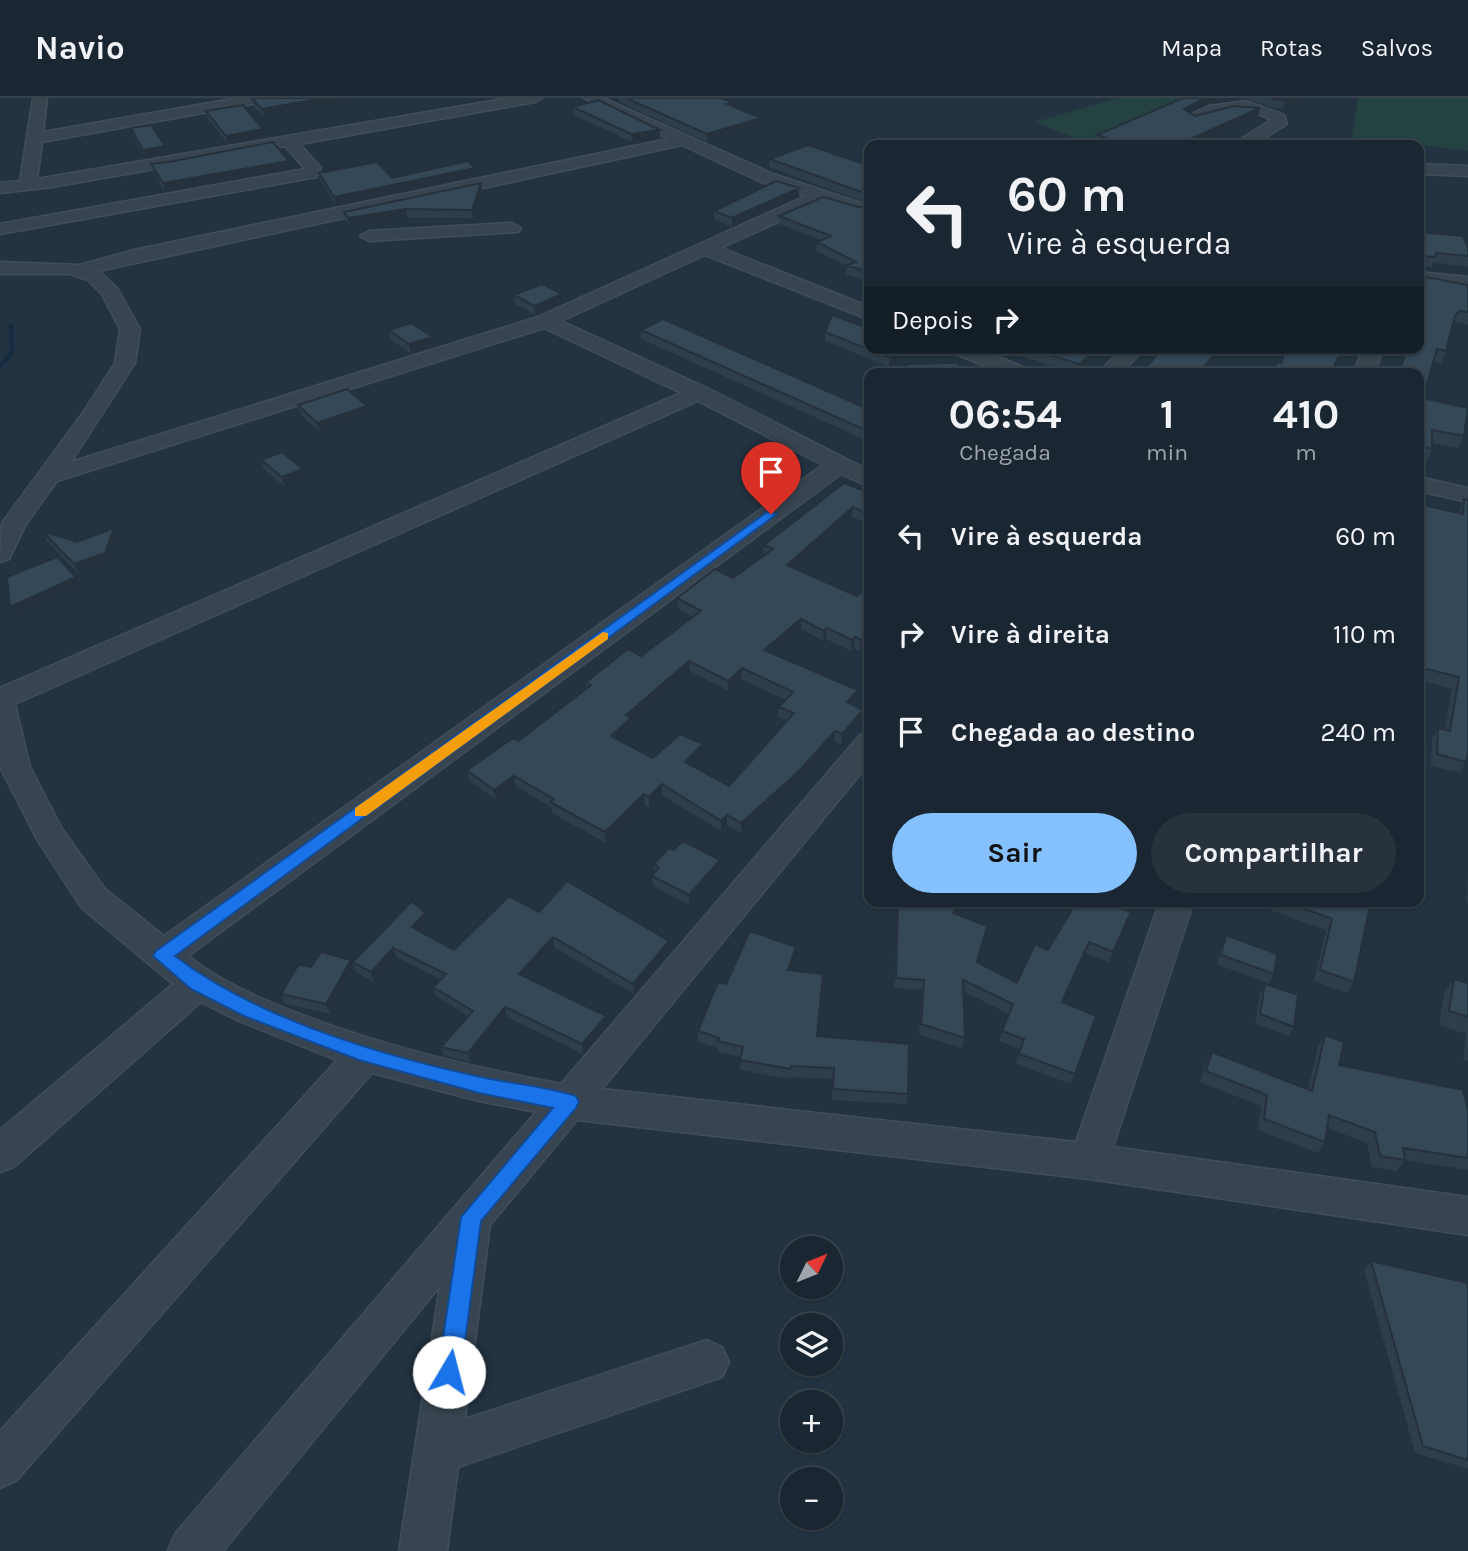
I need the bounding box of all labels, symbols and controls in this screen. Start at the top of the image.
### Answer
text: Navio [35,29,125,67]
text: Mapa [1161,34,1222,62]
text: Rotas [1260,34,1323,62]
text: Salvos [1361,34,1433,62]
text: 60 m [1007,166,1127,223]
icon: left [892,168,983,259]
text: Vire à esquerda [1007,225,1231,262]
icon: right [987,301,1025,339]
text: Depois [892,305,973,336]
text: 06:54 [949,389,1061,439]
text: 1 [1160,389,1175,439]
text: 410 [1273,389,1339,439]
text: Chegada [959,439,1051,466]
text: min [1146,439,1188,466]
text: m [1295,439,1317,466]
pin [741,442,801,514]
icon: arrive [752,453,790,491]
icon: left [892,517,930,555]
text: Vire à esquerda [951,521,1142,552]
text: 60 m [1335,521,1396,552]
icon: right [892,615,930,653]
text: Vire à direita [951,619,1110,650]
text: 110 m [1333,619,1396,650]
icon: arrive [892,713,930,751]
text: Chegada ao destino [951,717,1195,748]
text: 240 m [1320,717,1396,748]
button: Sair [892,813,1137,893]
button: Compartilhar [1151,813,1396,893]
north arrow [780,1236,844,1298]
map controls [780,1236,843,1530]
button: layers [780,1313,843,1376]
position arrow [412,1335,486,1409]
button: + [780,1390,843,1453]
button: − [780,1467,843,1530]

